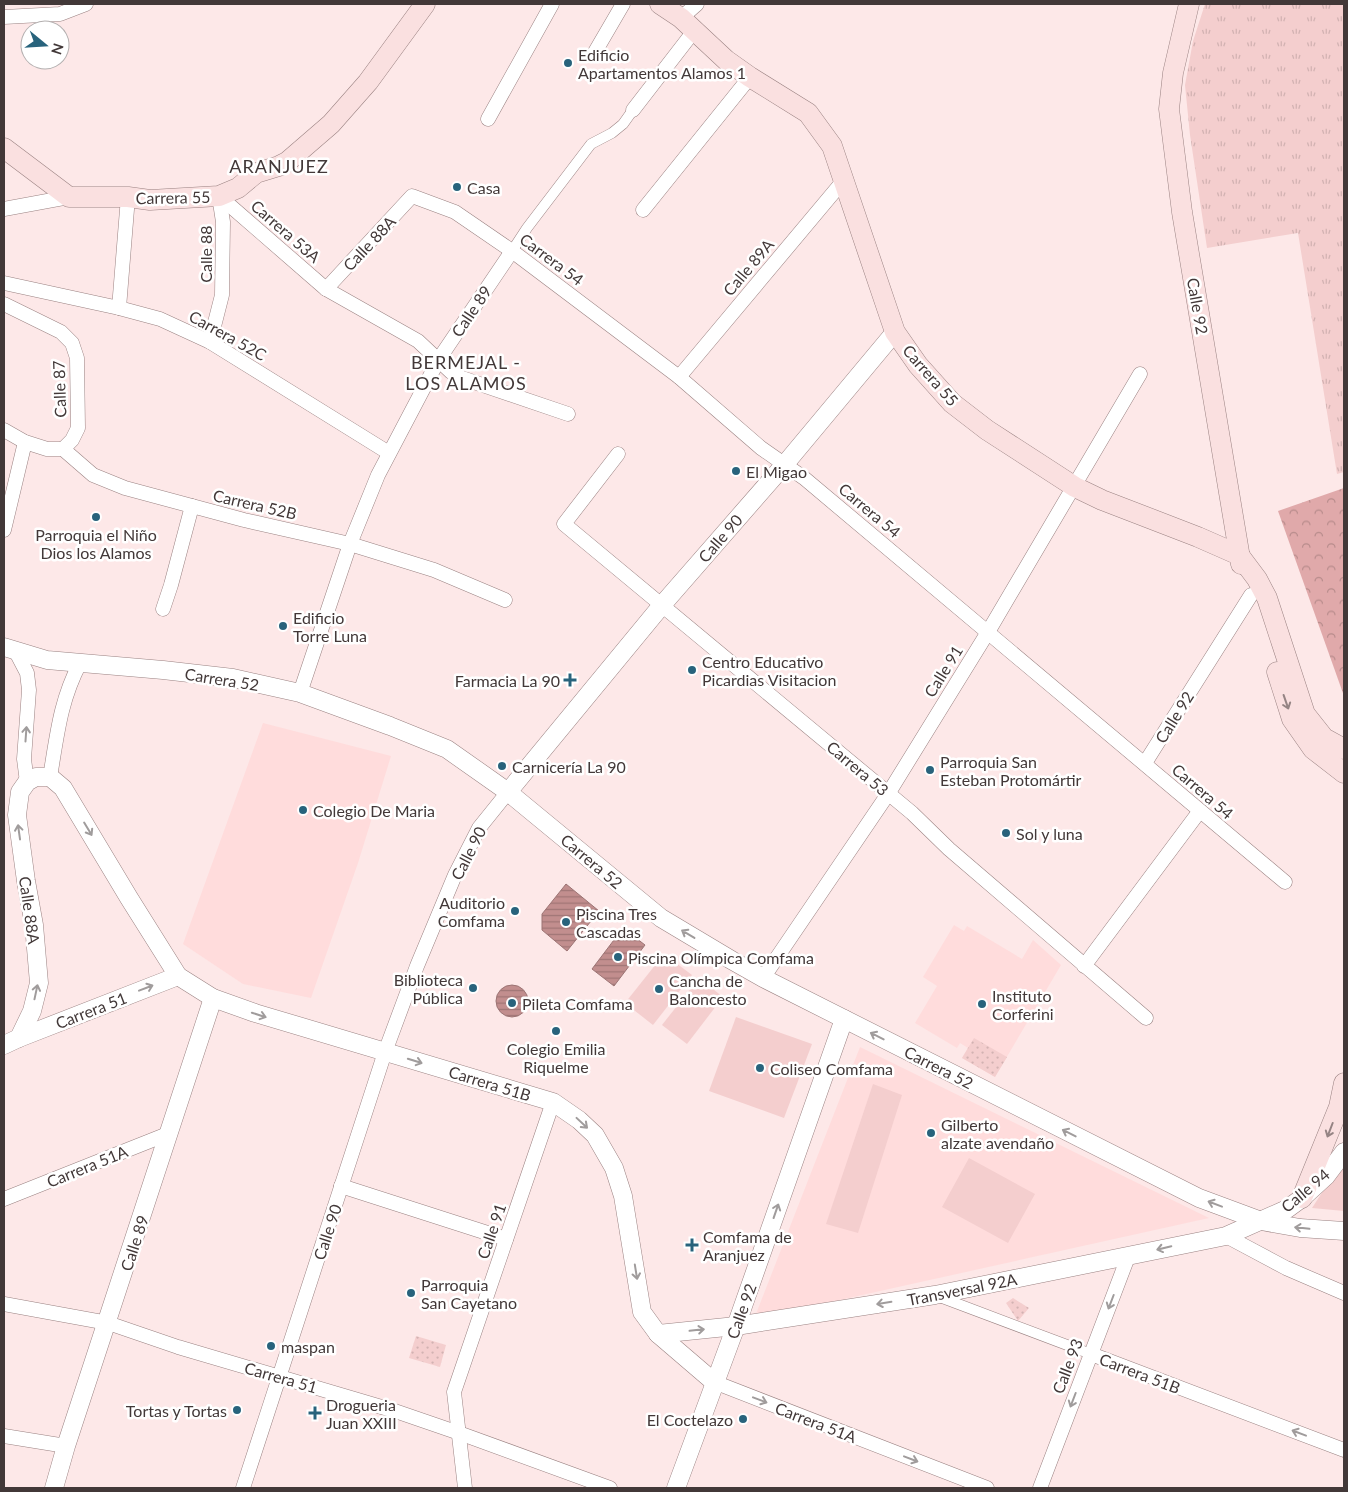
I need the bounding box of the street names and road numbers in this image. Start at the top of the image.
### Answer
street label: Carrera 55 [135,187,211,207]
street label: Carrera 53A [247,196,325,266]
street label: Calle 88A [339,211,399,274]
street label: Calle 88 [196,225,215,283]
street label: Carrera 54 [516,229,588,289]
street label: Calle 89A [719,235,777,299]
street label: Calle 92 [1184,276,1212,336]
street label: Calle 89 [447,282,495,340]
street label: Carrera 52C [186,306,270,364]
street label: Carrera 55 [899,341,963,409]
street label: Calle 87 [49,360,69,418]
street label: Carrera 54 [835,479,905,541]
street label: Carrera 52B [211,485,299,523]
street label: Calle 90 [694,510,746,566]
street label: Calle 91 [920,642,966,700]
street label: Carrera 52 [184,664,260,694]
street label: Calle 92 [1151,688,1197,746]
street label: Carrera 53 [823,737,893,799]
street label: Carrera 54 [1169,759,1237,823]
street label: Calle 90 [447,823,489,883]
street label: Carrera 52 [557,830,627,892]
street label: Calle 88A [16,875,44,945]
street label: Carrera 51 [53,988,129,1032]
street label: Carrera 52 [901,1042,977,1092]
street label: Carrera 51B [447,1061,533,1105]
street label: Carrera 51A [44,1141,130,1191]
street label: Calle 94 [1277,1164,1333,1216]
street label: Calle 91 [473,1201,509,1261]
street label: Calle 90 [309,1202,345,1262]
street label: Calle 89 [116,1213,152,1273]
street label: Transversal 92A [905,1269,1019,1309]
street label: Calle 92 [722,1281,760,1341]
street label: Calle 93 [1048,1336,1086,1396]
street label: Carrera 51B [1097,1349,1183,1397]
street label: Carrera 51 [242,1358,320,1396]
street label: Carrera 51A [773,1398,859,1446]

